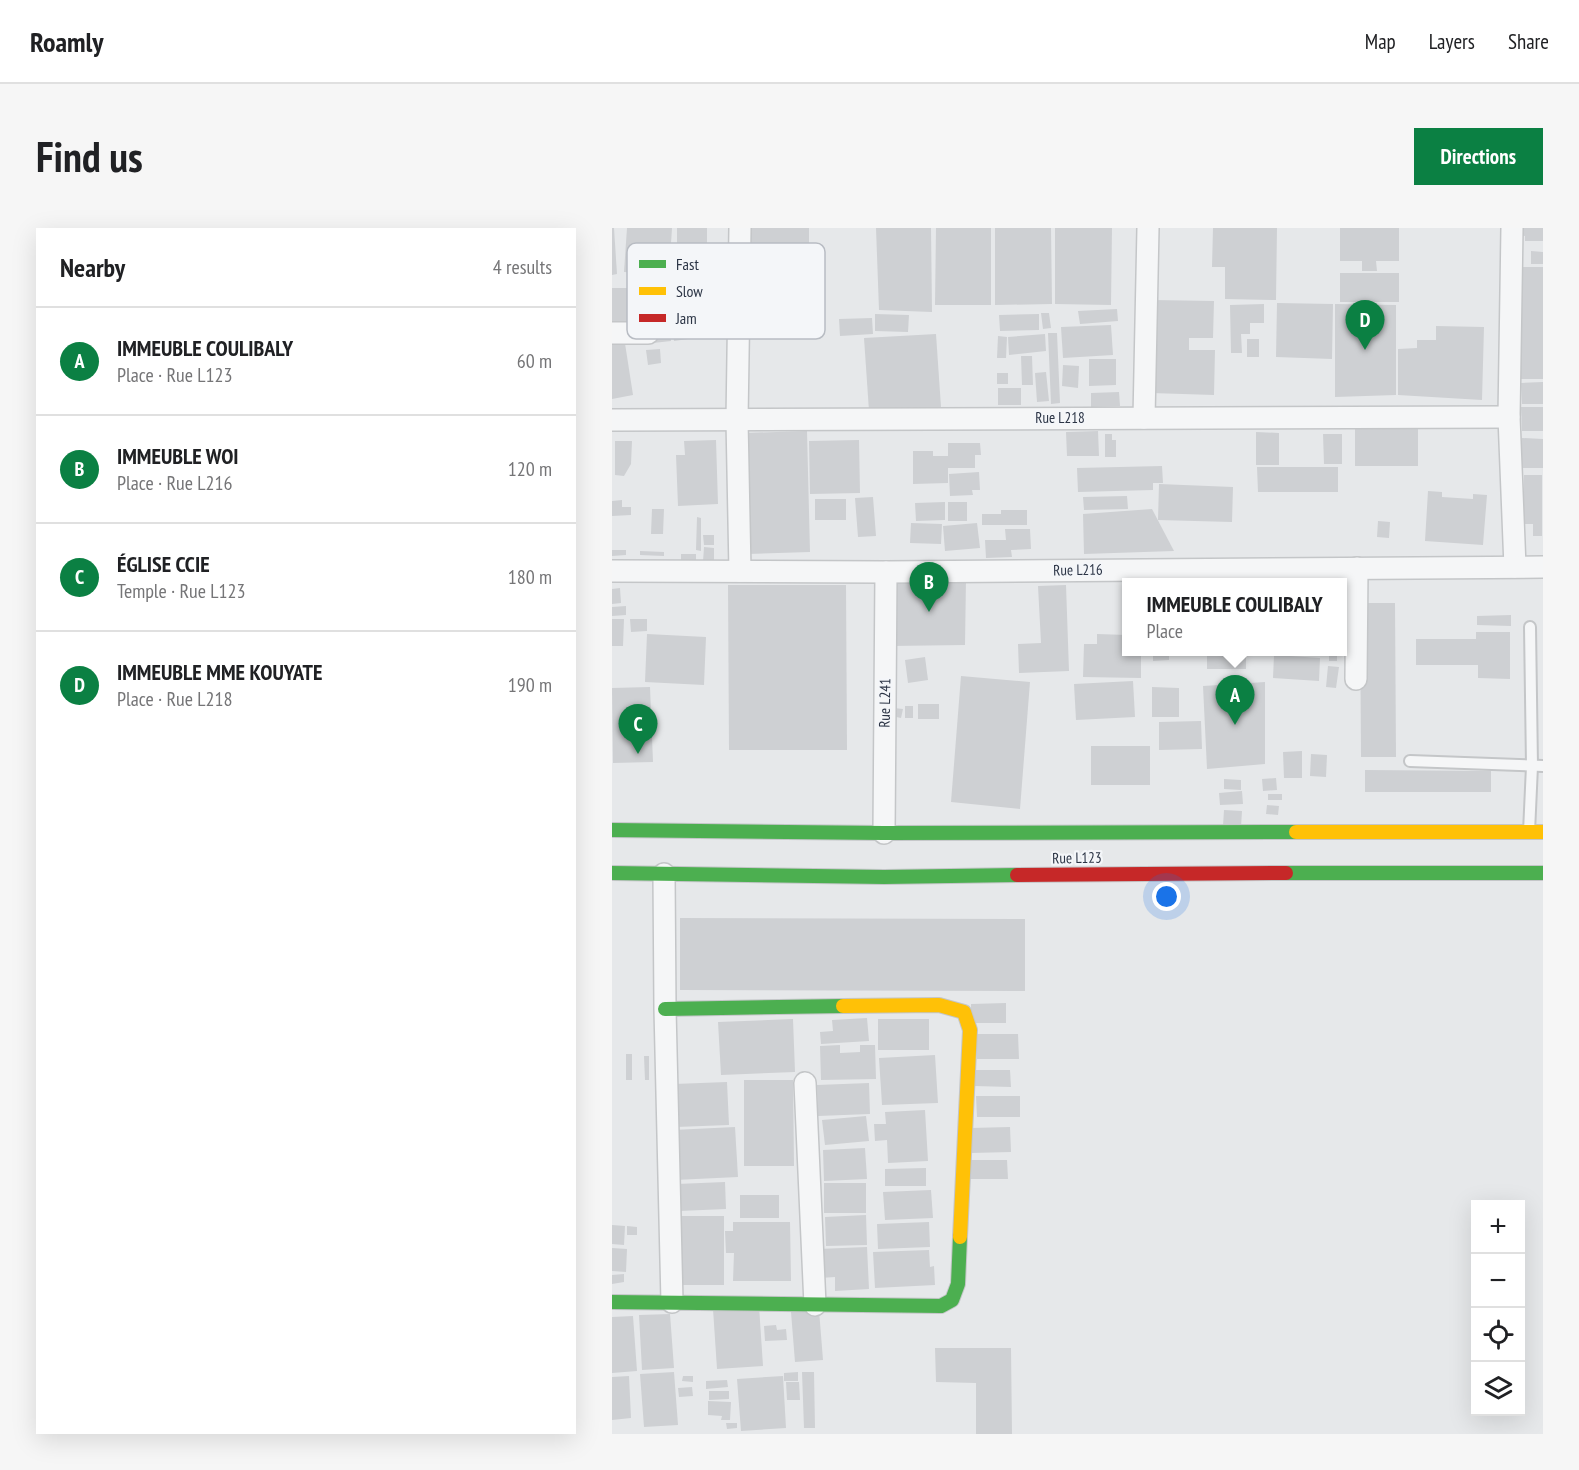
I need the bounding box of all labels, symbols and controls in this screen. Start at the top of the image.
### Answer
text: Roamly [30,23,104,60]
text: Map [1365,28,1396,55]
text: Layers [1429,28,1475,55]
text: Share [1508,28,1549,55]
button: Directions [1414,128,1543,185]
text: Find us [36,129,143,184]
legend [627,243,825,339]
text: Nearby [60,251,125,284]
text: 4 results [493,254,552,280]
text: Fast [676,254,699,274]
text: Slow [676,281,703,301]
pin: D [1346,300,1384,350]
text: Jam [675,308,697,328]
text: IMMEUBLE COULIBALY [117,334,293,362]
text: A [74,348,85,374]
text: 60 m [517,348,552,374]
text: Place · Rue L123 [117,362,233,388]
street label: Rue L218 [1035,408,1085,427]
text: IMMEUBLE WOI [117,442,239,470]
text: B [75,456,84,482]
text: 120 m [508,456,552,482]
text: Place · Rue L216 [117,470,233,496]
text: ÉGLISE CCIE [117,550,210,578]
street label: Rue L216 [1053,560,1103,579]
pin: B [910,562,948,612]
text: C [75,564,84,590]
text: 180 m [508,564,552,590]
text: Temple · Rue L123 [117,578,246,604]
popup [1122,578,1347,656]
text: IMMEUBLE COULIBALY [1146,590,1323,618]
text: Place [1146,618,1183,644]
text: IMMEUBLE MME KOUYATE [117,658,322,686]
text: D [74,672,85,698]
text: 190 m [508,672,552,698]
pin: A [1216,676,1254,725]
street label: Rue L241 [875,678,894,728]
text: Place · Rue L218 [117,686,233,712]
pin: C [618,704,658,754]
street label: Rue L123 [1052,848,1102,867]
your location [1152,882,1181,911]
map controls [1471,1200,1525,1416]
button: + [1471,1200,1525,1254]
button: − [1471,1254,1525,1308]
button: locate [1471,1308,1525,1362]
button: layers [1471,1362,1525,1416]

